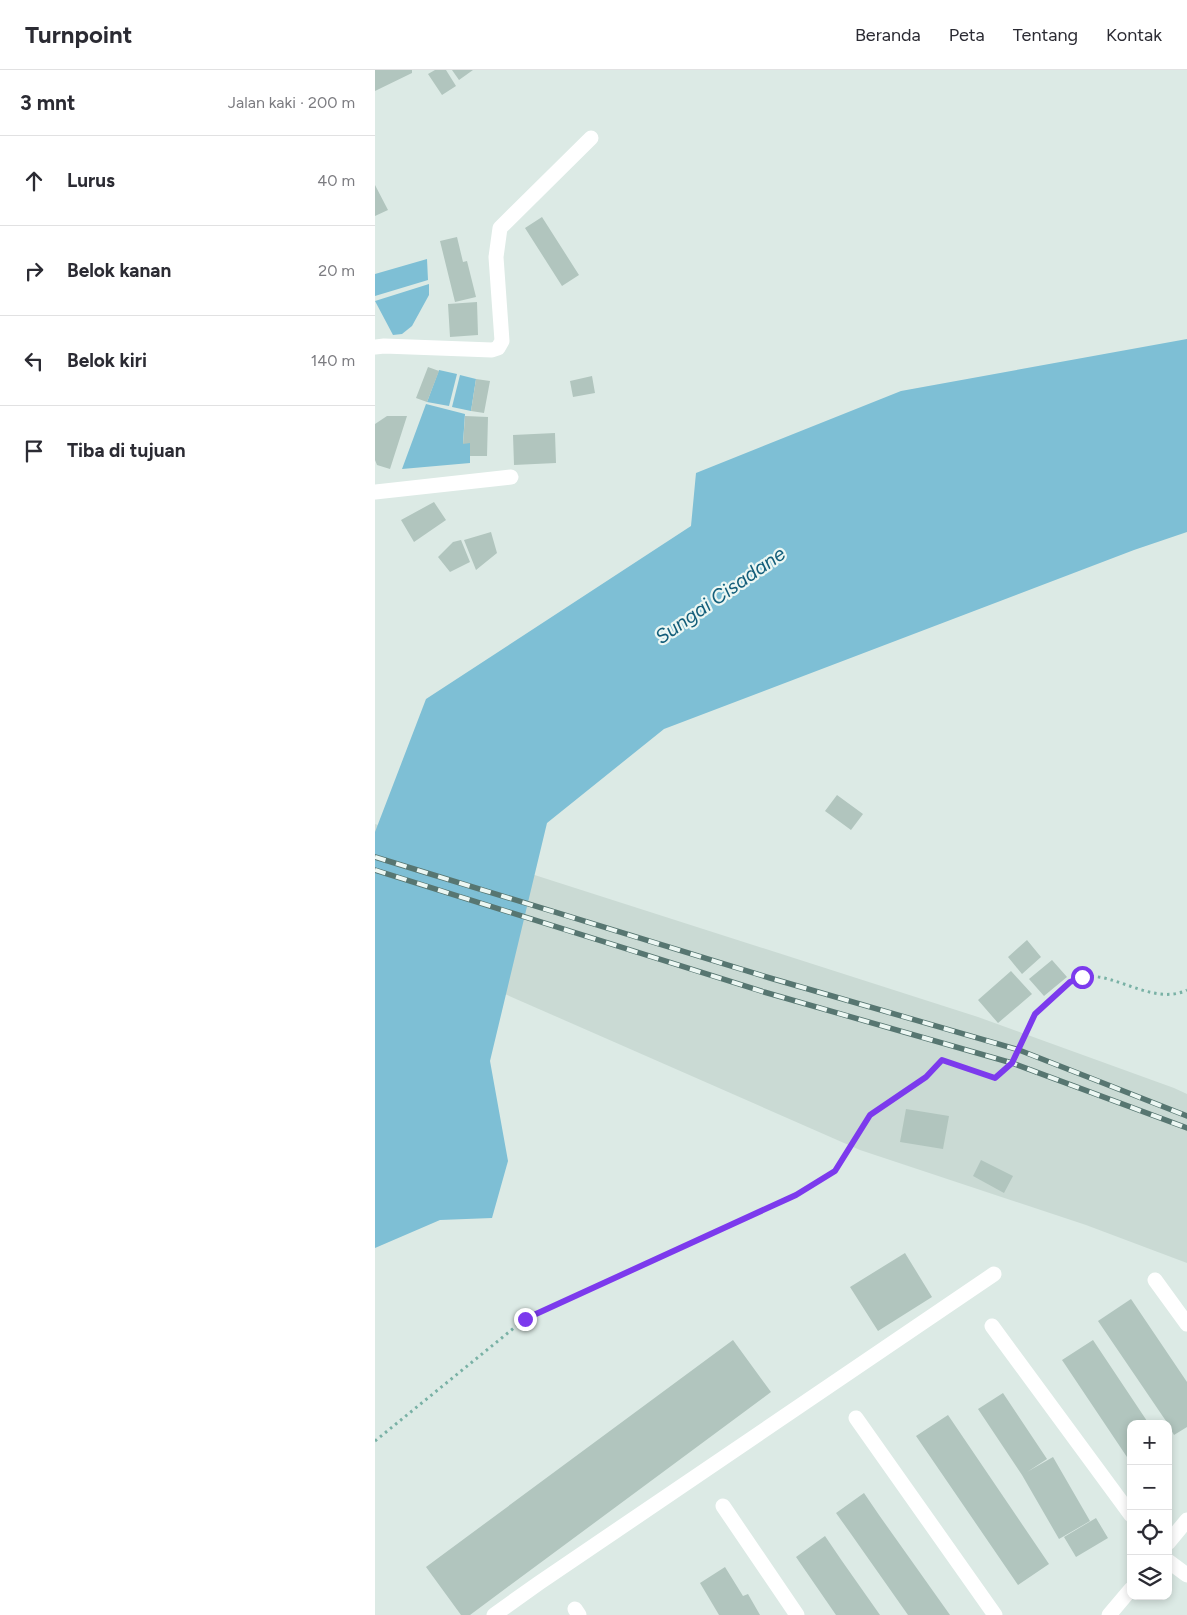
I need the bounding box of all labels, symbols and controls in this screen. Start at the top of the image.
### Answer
text: Turnpoint [25,20,132,49]
text: Beranda [855,24,921,46]
text: Peta [949,24,985,46]
text: Tentang [1013,24,1078,46]
text: Kontak [1106,24,1162,46]
text: 3 mnt [20,90,75,115]
text: Jalan kaki · 200 m [228,93,355,112]
icon: ahead [20,167,48,195]
text: Lurus [67,169,115,192]
text: 40 m [317,171,355,190]
icon: right [20,257,48,285]
text: Belok kanan [67,259,171,282]
text: 20 m [318,261,355,280]
icon: left [20,347,48,375]
text: Belok kiri [67,349,147,372]
text: 140 m [311,351,355,370]
icon: arrive [20,437,48,465]
text: Tiba di tujuan [67,439,186,462]
water label: Sungai Cisadane [650,541,790,649]
route start [1071,966,1094,989]
route end [514,1308,537,1331]
map controls [1127,1420,1172,1600]
button: + [1127,1420,1172,1465]
button: − [1127,1465,1172,1510]
button: locate [1127,1510,1172,1555]
button: layers [1127,1555,1172,1600]

